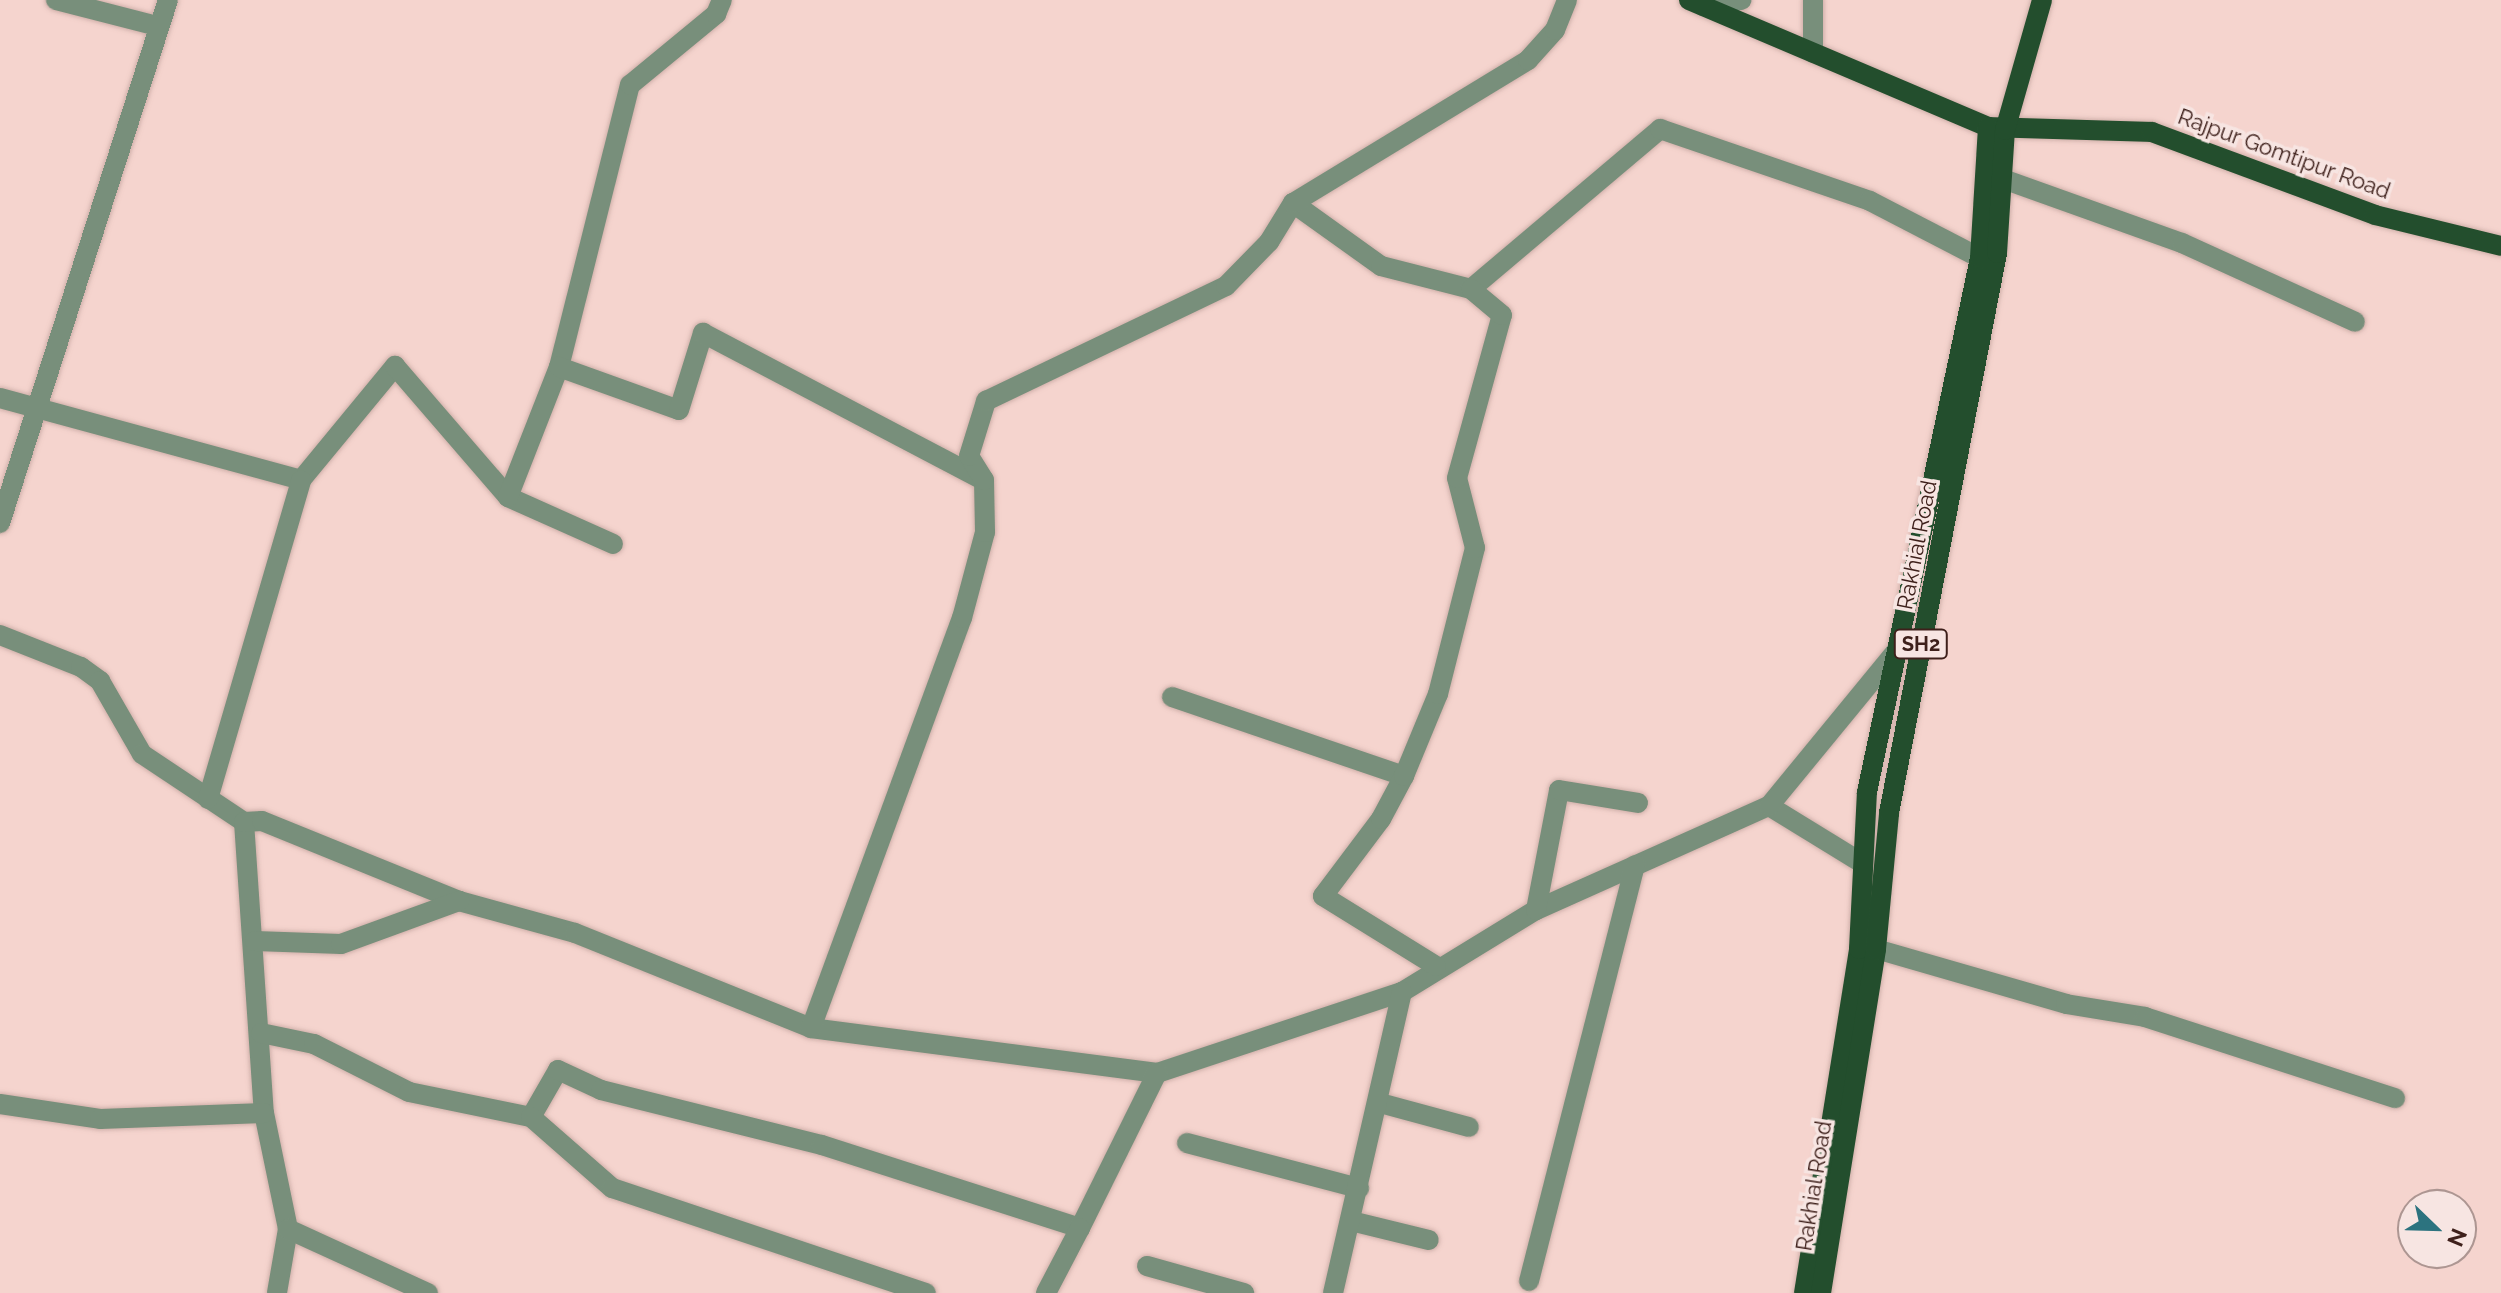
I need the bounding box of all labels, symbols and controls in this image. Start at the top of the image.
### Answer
street label: Rajpur Gomtipur Road [2174,103,2394,205]
street label: Rakhial Road [1891,478,1943,612]
road number: SH2 [1893,628,1949,660]
street label: Rakhial Road [1791,1119,1837,1253]
north arrow [2397,1189,2477,1269]
text: N [2442,1225,2473,1250]

